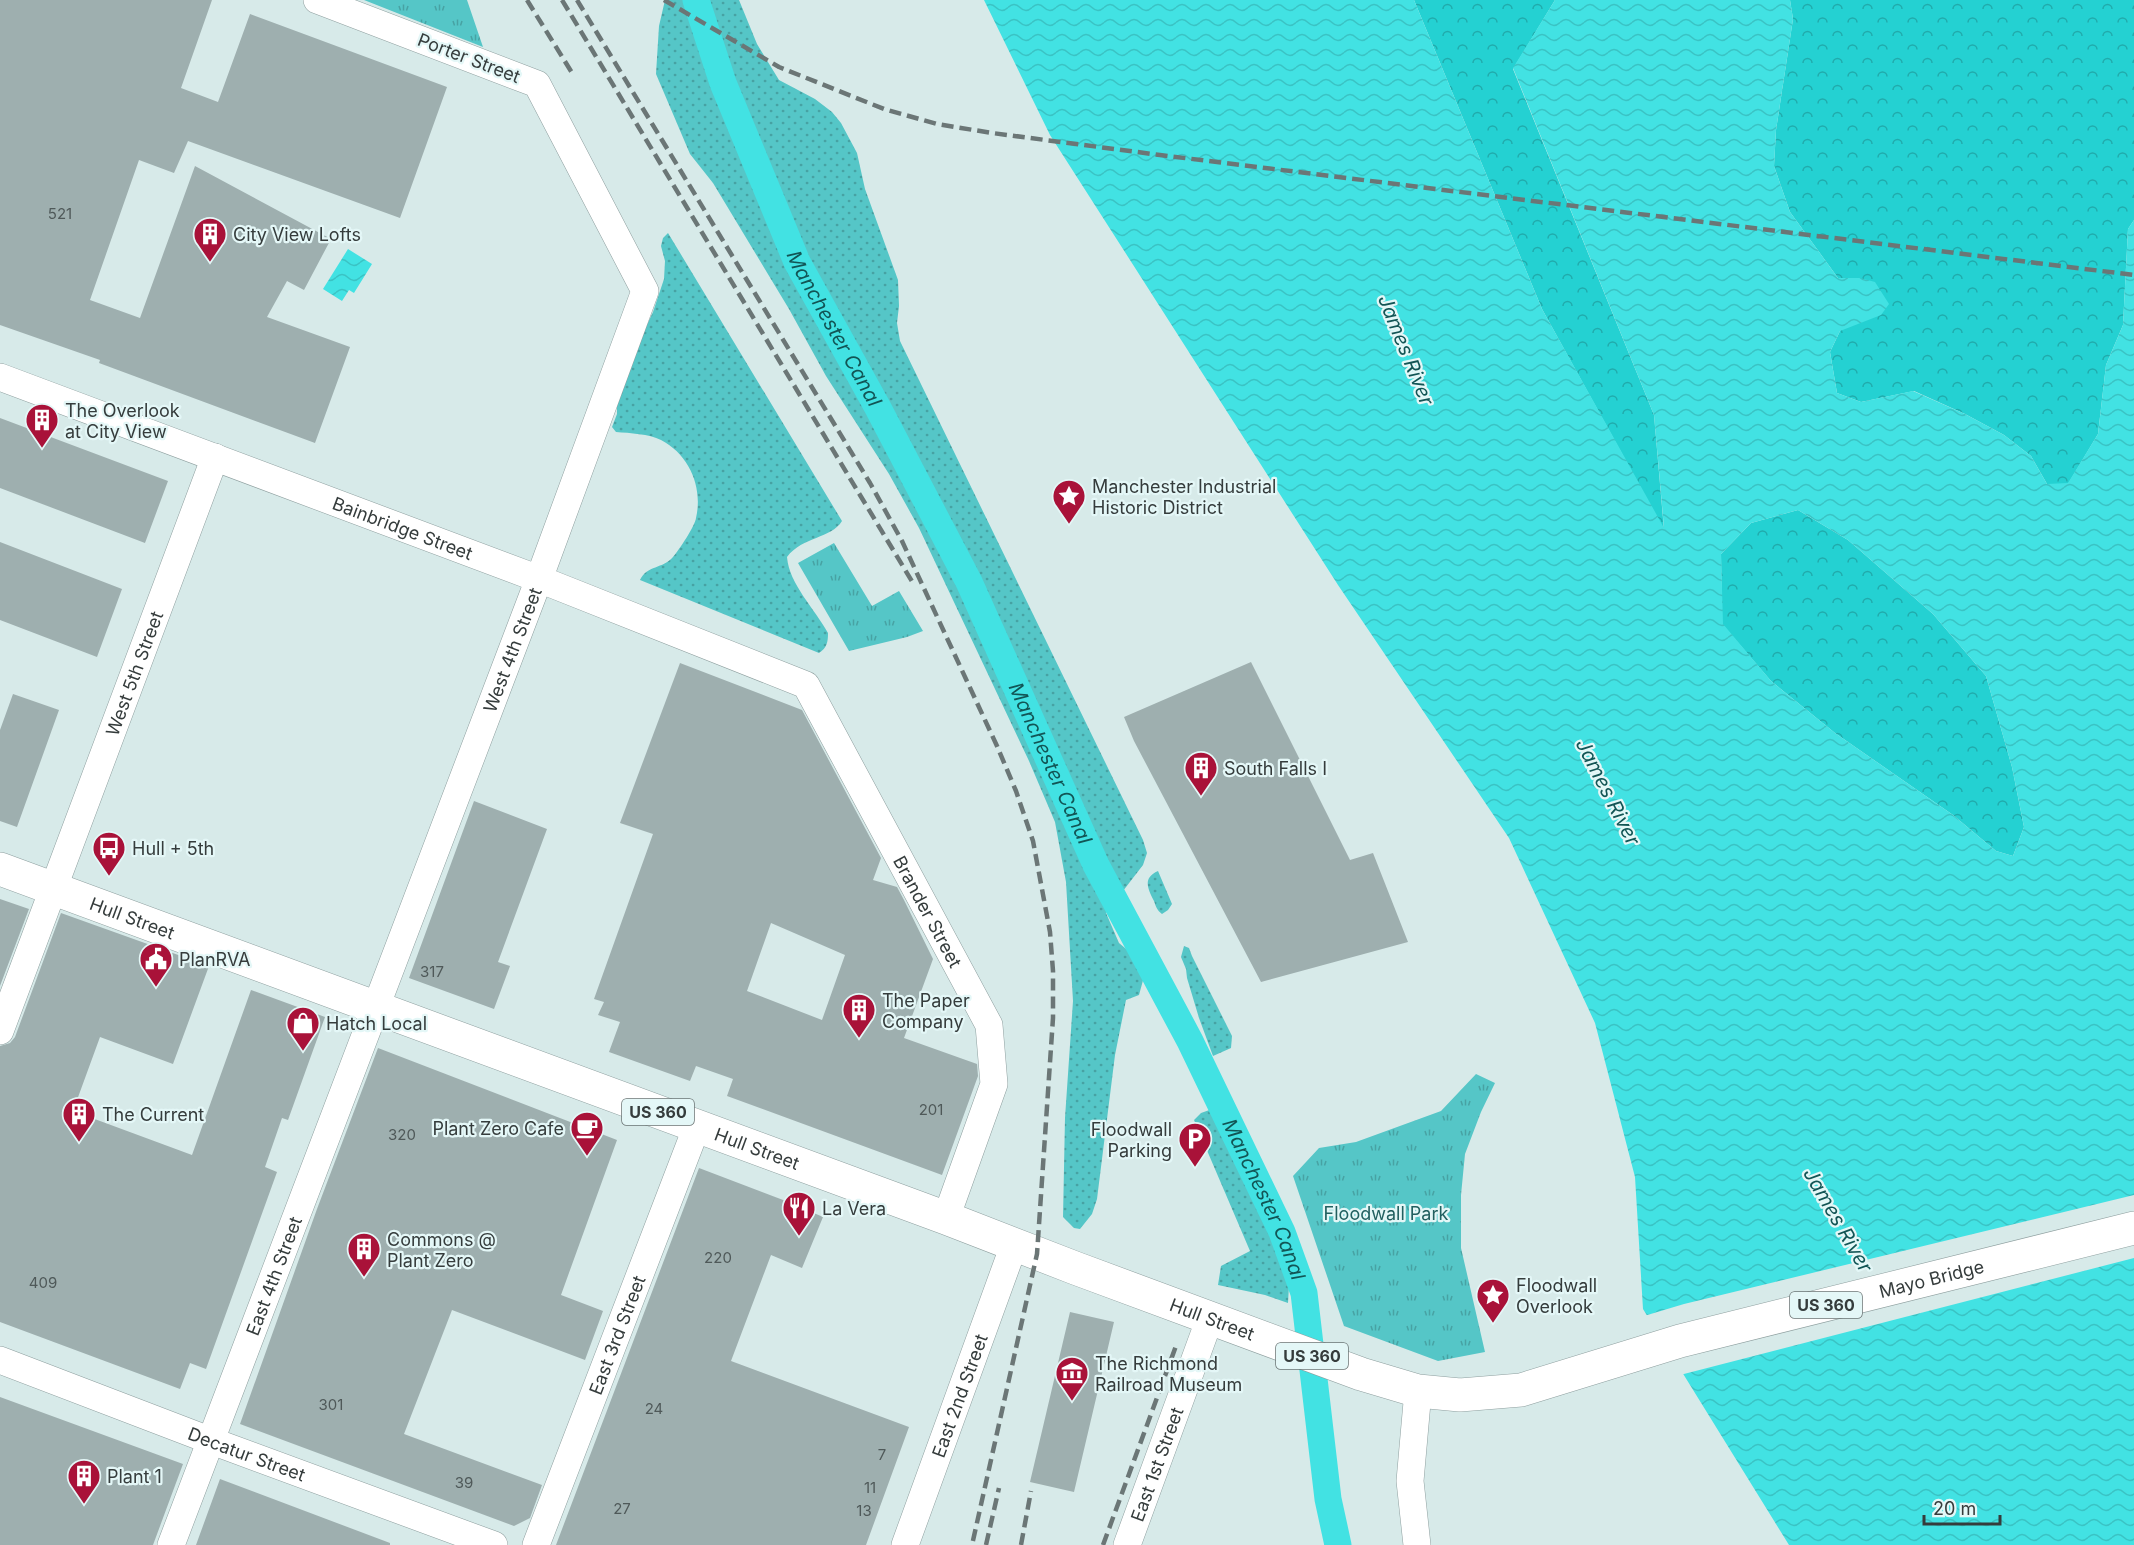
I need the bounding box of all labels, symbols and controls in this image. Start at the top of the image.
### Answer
street label: Porter Street [415,29,523,87]
house number: 521 [48,204,72,223]
building icon: City View Lofts [192,216,228,263]
place label: City View Lofts [233,224,361,245]
water label: Manchester Canal [782,247,887,411]
water label: James River [1373,291,1439,409]
place label: The Overlook at City View [65,400,180,442]
building icon: The Overlook at City View [24,402,60,449]
place label: Manchester Industrial Historic District [1092,476,1276,518]
place icon: Manchester Industrial Historic District [1051,478,1087,525]
street label: Bainbridge Street [330,492,476,564]
street label: West 4th Street [479,584,545,715]
street label: West 5th Street [101,608,167,738]
water label: Manchester Canal [1004,679,1097,848]
water label: James River [1571,735,1645,850]
building icon: South Falls I [1183,750,1219,797]
place label: South Falls I [1224,758,1327,779]
bus stop icon: Hull + 5th [91,830,127,877]
place label: Hull + 5th [132,838,214,859]
street label: Brander Street [889,852,966,971]
street label: Hull Street [87,893,178,943]
public building icon: PlanRVA [138,941,174,988]
place label: PlanRVA [179,949,251,970]
house number: 317 [420,962,444,981]
place label: The Paper Company [882,990,970,1032]
building icon: The Paper Company [841,992,877,1039]
shop icon: Hatch Local [285,1005,321,1052]
place label: Hatch Local [326,1013,427,1034]
building icon: The Current [61,1096,97,1143]
road number: US 360 [622,1099,694,1125]
house number: 201 [919,1100,943,1119]
place label: The Current [102,1104,204,1125]
cafe icon: Plant Zero Cafe [569,1110,605,1157]
water label: Manchester Canal [1217,1115,1310,1283]
place label: Plant Zero Cafe [432,1118,564,1139]
place label: Floodwall Parking [1091,1119,1172,1161]
parking icon: Floodwall Parking [1177,1121,1213,1168]
street label: Hull Street [712,1123,802,1174]
house number: 320 [388,1125,416,1144]
water label: James River [1798,1164,1878,1277]
restaurant icon: La Vera [781,1190,817,1237]
place label: La Vera [822,1198,886,1219]
park label: Floodwall Park [1324,1203,1448,1224]
street label: East 4th Street [241,1213,306,1338]
place label: Commons @ Plant Zero [387,1229,496,1271]
building icon: Commons @ Plant Zero [346,1231,382,1278]
house number: 220 [704,1248,732,1267]
street label: Mayo Bridge [1877,1255,1986,1302]
street label: East 3rd Street [584,1272,649,1398]
house number: 409 [29,1273,57,1292]
place label: Floodwall Overlook [1516,1275,1597,1317]
place icon: Floodwall Overlook [1475,1277,1511,1324]
road number: US 360 [1790,1292,1862,1318]
street label: Hull Street [1167,1294,1258,1344]
street label: East 2nd Street [927,1331,991,1460]
road number: US 360 [1276,1343,1348,1369]
place label: The Richmond Railroad Museum [1095,1353,1242,1395]
museum icon: The Richmond Railroad Museum [1054,1355,1090,1402]
house number: 301 [319,1395,343,1414]
house number: 24 [645,1399,663,1418]
street label: East 1st Street [1126,1404,1187,1524]
street label: Decatur Street [185,1423,308,1485]
house number: 7 [878,1445,886,1464]
building icon: Plant 1 [66,1458,102,1505]
place label: Plant 1 [107,1466,162,1487]
house number: 39 [455,1473,473,1492]
house number: 11 [864,1478,876,1497]
scale bar [1924,1488,2000,1526]
text: 20 m [1933,1498,1976,1519]
house number: 27 [613,1499,631,1518]
house number: 13 [856,1501,872,1520]

